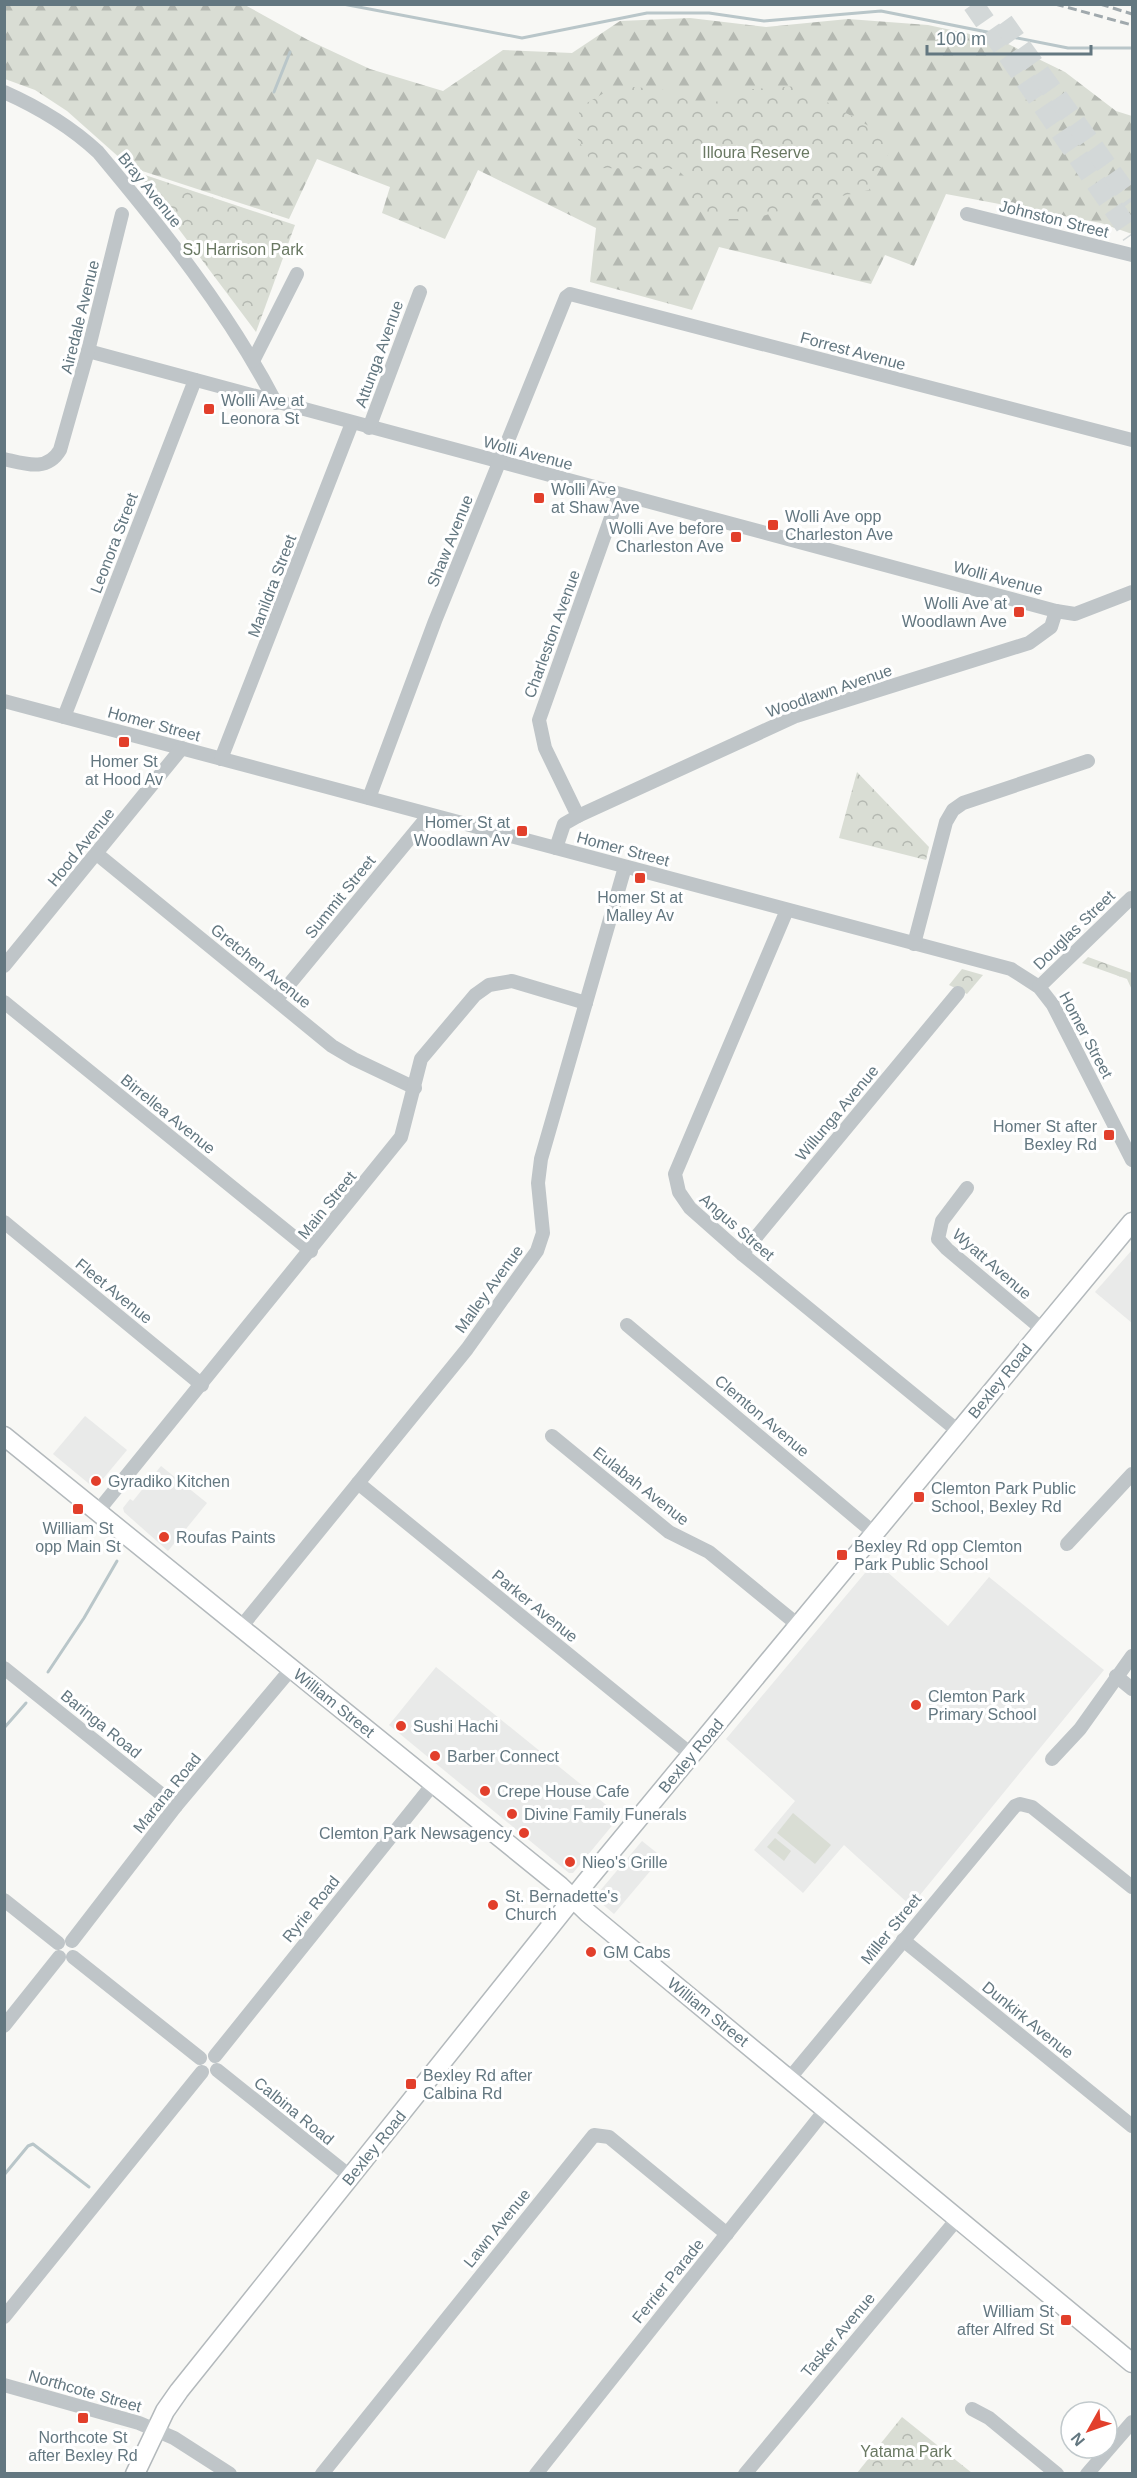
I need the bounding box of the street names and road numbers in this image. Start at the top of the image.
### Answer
street label: Bray Avenue [115,150,185,231]
street label: Johnston Street [998,197,1111,241]
street label: Airedale Avenue [58,258,102,375]
street label: Attunga Avenue [352,298,406,410]
street label: Forrest Avenue [799,329,908,373]
street label: Wolli Avenue [481,433,575,473]
street label: Leonora Street [87,490,141,595]
street label: Shaw Avenue [424,492,476,589]
street label: Manildra Street [245,532,300,640]
street label: Wolli Avenue [951,558,1045,598]
street label: Charleston Avenue [521,568,583,700]
street label: Woodlawn Avenue [764,661,894,721]
street label: Homer Street [106,703,203,745]
street label: Hood Avenue [44,804,118,890]
street label: Homer Street [575,828,672,870]
street label: Summit Street [302,852,379,942]
street label: Douglas Street [1030,887,1118,973]
street label: Gretchen Avenue [208,921,314,1011]
street label: Homer Street [1056,989,1116,1081]
street label: Willunga Avenue [792,1062,882,1164]
street label: Birrellea Avenue [117,1071,219,1157]
street label: Main Street [295,1167,360,1242]
street label: Angus Street [697,1190,778,1264]
street label: Wyatt Avenue [949,1225,1035,1303]
street label: Malley Avenue [452,1242,526,1336]
street label: Fleet Avenue [72,1255,156,1327]
street label: Bexley Road [965,1340,1035,1422]
street label: Clemton Avenue [712,1372,812,1460]
street label: Eulabah Avenue [590,1444,692,1529]
street label: Parker Avenue [489,1566,581,1646]
street label: William Street [290,1665,378,1741]
street label: Baringa Road [58,1687,144,1761]
street label: Bexley Road [655,1716,727,1796]
street label: Marana Road [130,1750,204,1836]
street label: Ryrie Road [279,1873,343,1945]
street label: Miller Street [858,1890,925,1968]
street label: William Street [664,1974,752,2050]
street label: Dunkirk Avenue [979,1978,1077,2062]
street label: Calbina Road [251,2074,337,2148]
street label: Bexley Road [339,2107,409,2189]
street label: Lawn Avenue [460,2185,534,2271]
street label: Ferrier Parade [629,2235,707,2326]
street label: Tasker Avenue [798,2289,878,2381]
street label: Northcote Street [27,2367,144,2415]

